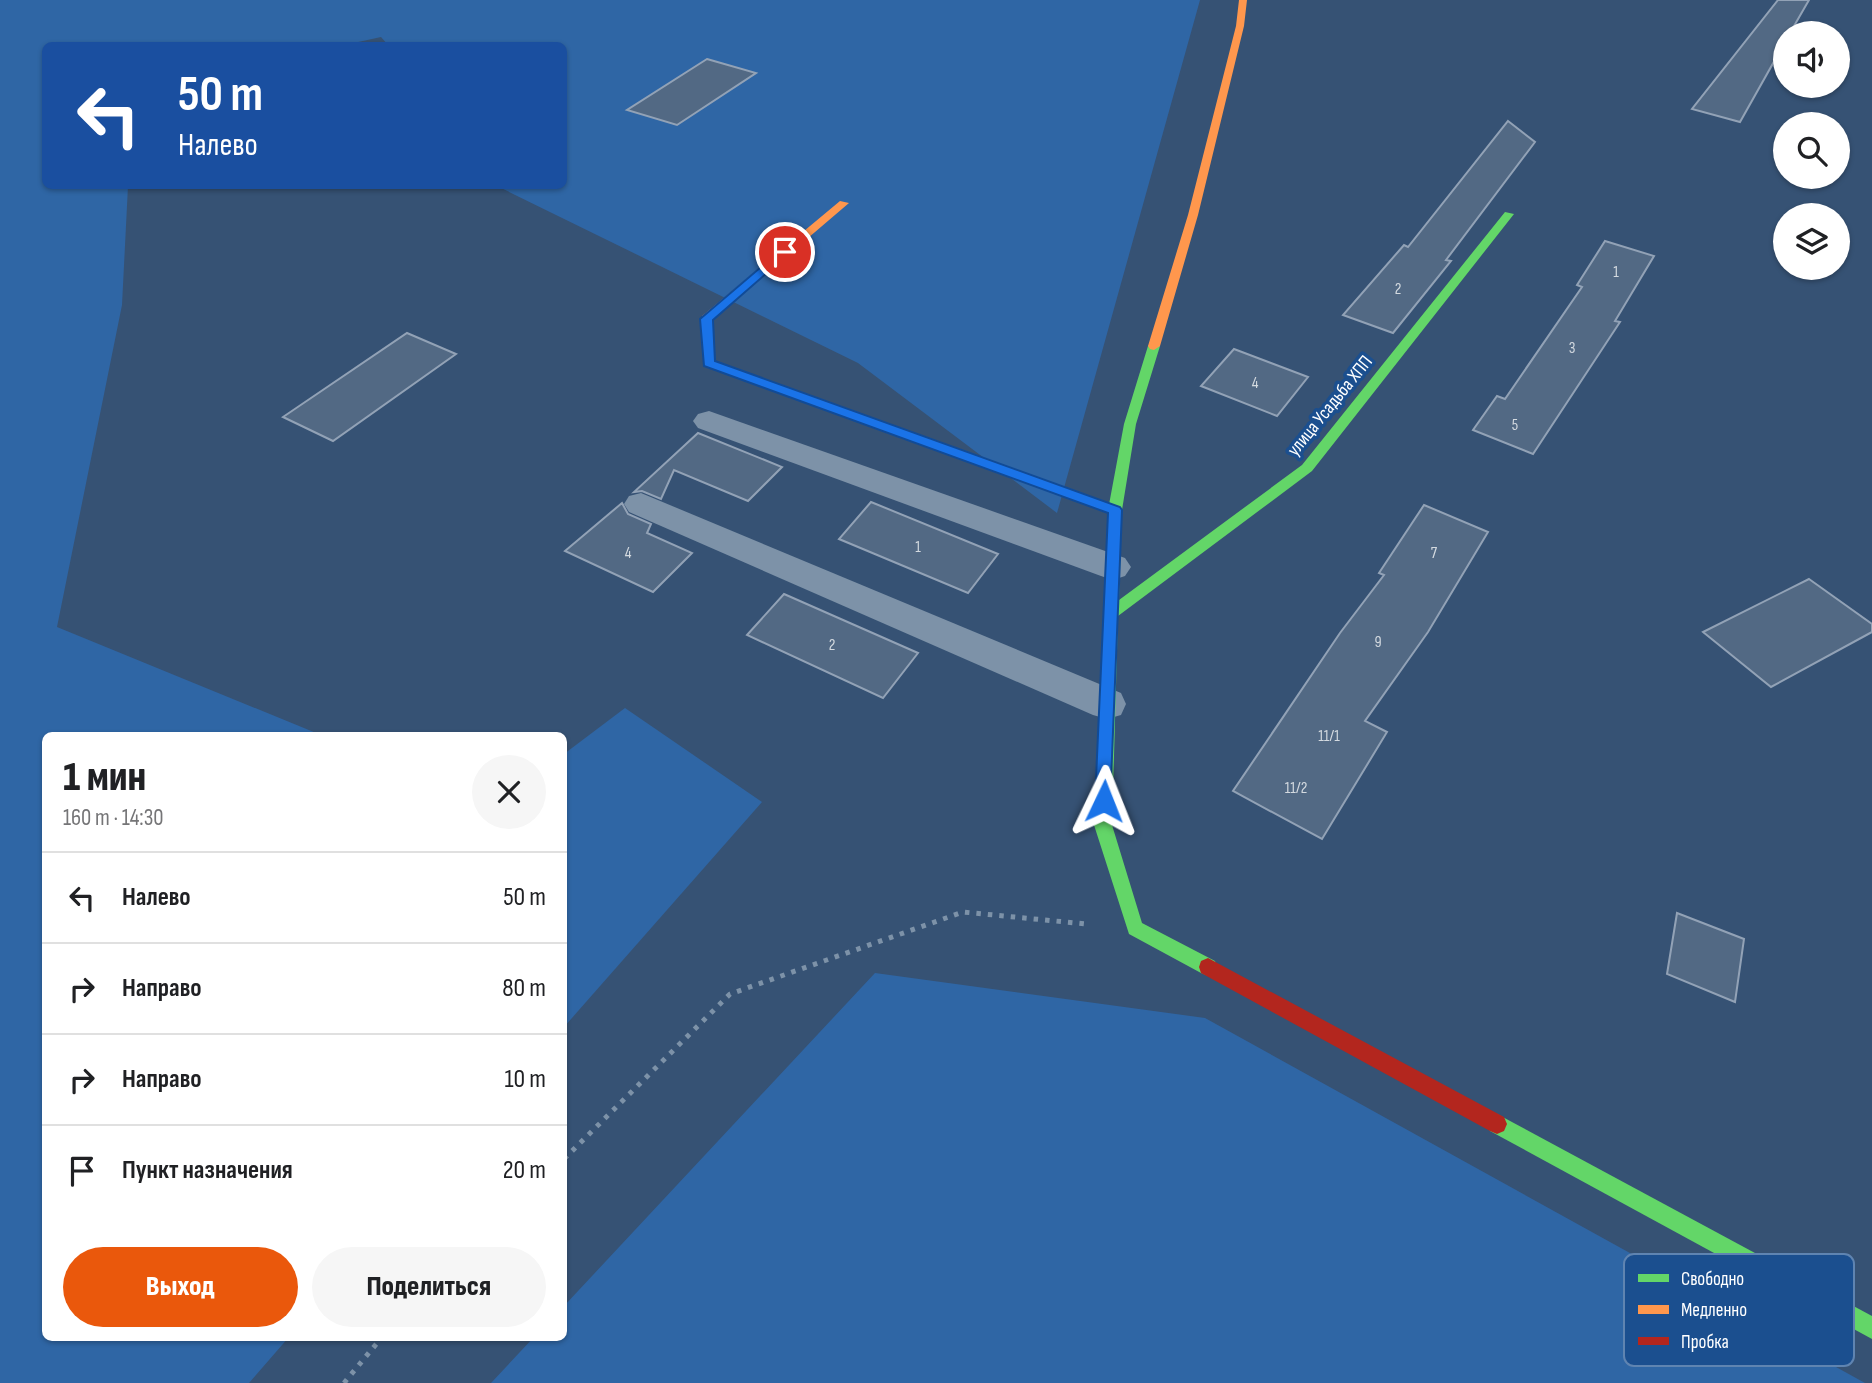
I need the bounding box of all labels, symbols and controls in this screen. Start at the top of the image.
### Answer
map controls [1773,21,1850,280]
button: sound [1773,21,1850,98]
text: 50 m [178,66,263,125]
icon: left [63,70,154,161]
button: search [1773,112,1850,189]
text: Налево [178,126,258,165]
button: layers [1773,203,1850,280]
pin [755,222,815,282]
icon: arrive [766,233,804,271]
house number: 1 [1613,263,1619,282]
house number: 2 [1395,280,1401,299]
house number: 3 [1569,339,1575,358]
street label: улица Усадьба ХПП [1283,351,1378,461]
house number: 4 [1252,374,1259,393]
house number: 5 [1512,416,1518,435]
house number: 1 [915,538,921,557]
house number: 4 [625,544,632,563]
house number: 7 [1431,544,1438,563]
house number: 9 [1374,633,1382,652]
house number: 2 [829,636,835,655]
house number: 11/1 [1318,727,1340,746]
text: 1 мин [63,752,146,803]
button: close [472,755,546,829]
position arrow [1067,764,1141,838]
house number: 11/2 [1285,779,1307,798]
text: 160 m · 14:30 [63,804,164,832]
icon: left [63,879,101,917]
text: Налево [122,882,191,913]
text: 50 m [503,882,546,913]
icon: right [63,970,101,1008]
text: Направо [122,973,201,1004]
text: 80 m [502,973,546,1004]
icon: right [63,1061,101,1099]
text: Направо [122,1064,201,1095]
text: 10 m [504,1064,546,1095]
icon: arrive [63,1152,101,1190]
text: Пункт назначения [122,1155,293,1186]
text: 20 m [503,1155,546,1186]
button: Выход [63,1247,298,1327]
button: Поделиться [312,1247,546,1327]
legend [1624,1254,1854,1366]
text: Свободно [1681,1268,1744,1291]
text: Медленно [1681,1299,1747,1322]
text: Пробка [1681,1331,1729,1354]

